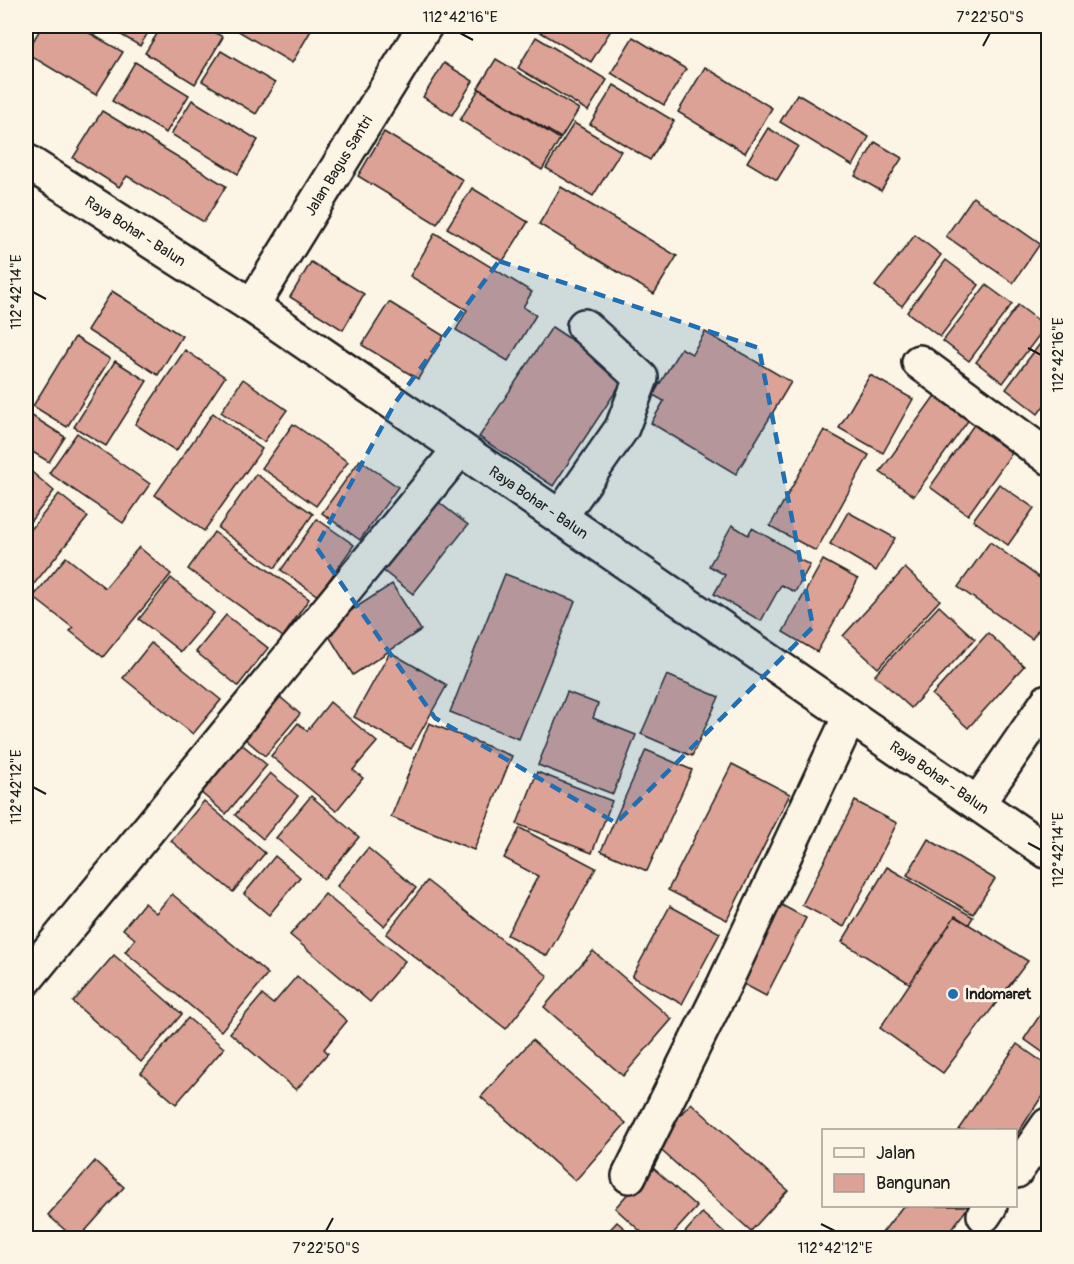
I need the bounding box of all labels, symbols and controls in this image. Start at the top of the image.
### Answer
text: 112°42'16"E [422,8,498,27]
text: 7°22'50"S [956,8,1024,27]
street label: Jalan Bagus Santri [301,112,377,220]
street label: Raya Bohar - Balun [81,192,189,271]
text: 112°42'14"E [7,254,26,330]
text: 112°42'16"E [1049,317,1068,393]
street label: Raya Bohar - Balun [485,462,592,544]
street label: Raya Bohar - Balun [886,737,992,819]
text: 112°42'12"E [7,749,26,824]
text: 112°42'14"E [1049,812,1068,888]
place label: Indomaret [965,985,1032,1004]
marker: Indomaret [946,987,960,1001]
legend [822,1129,1017,1207]
text: Jalan [876,1142,915,1165]
text: Bangunan [876,1172,951,1195]
text: 7°22'50"S [292,1239,360,1258]
text: 112°42'12"E [798,1239,873,1258]

